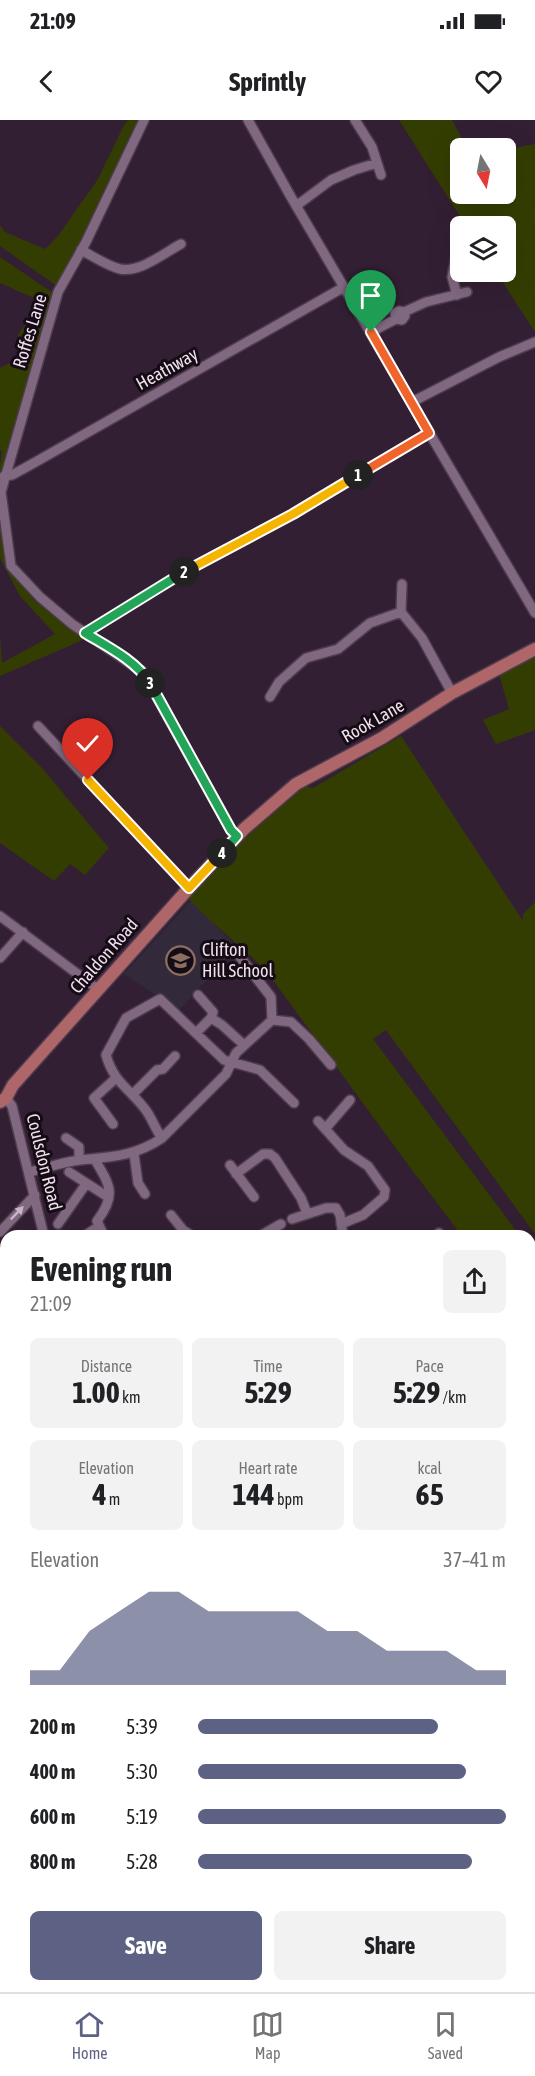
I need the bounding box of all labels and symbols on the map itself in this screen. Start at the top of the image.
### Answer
north arrow [450,138,516,204]
pin [345,270,396,332]
street label: Roffes Lane [8,291,51,370]
street label: Heathway [132,343,201,394]
pin: 1 [343,460,373,490]
pin: 2 [169,557,199,587]
pin: 3 [135,668,165,698]
street label: Rook Lane [338,694,408,747]
pin [62,718,113,780]
pin: 4 [207,838,237,868]
street label: Chaldon Road [65,914,142,997]
place label: Clifton Hill School [202,939,273,981]
school or university icon: Clifton Hill School [165,944,197,976]
street label: Coulsdon Road [22,1111,67,1212]
one-way arrow [10,1207,24,1221]

